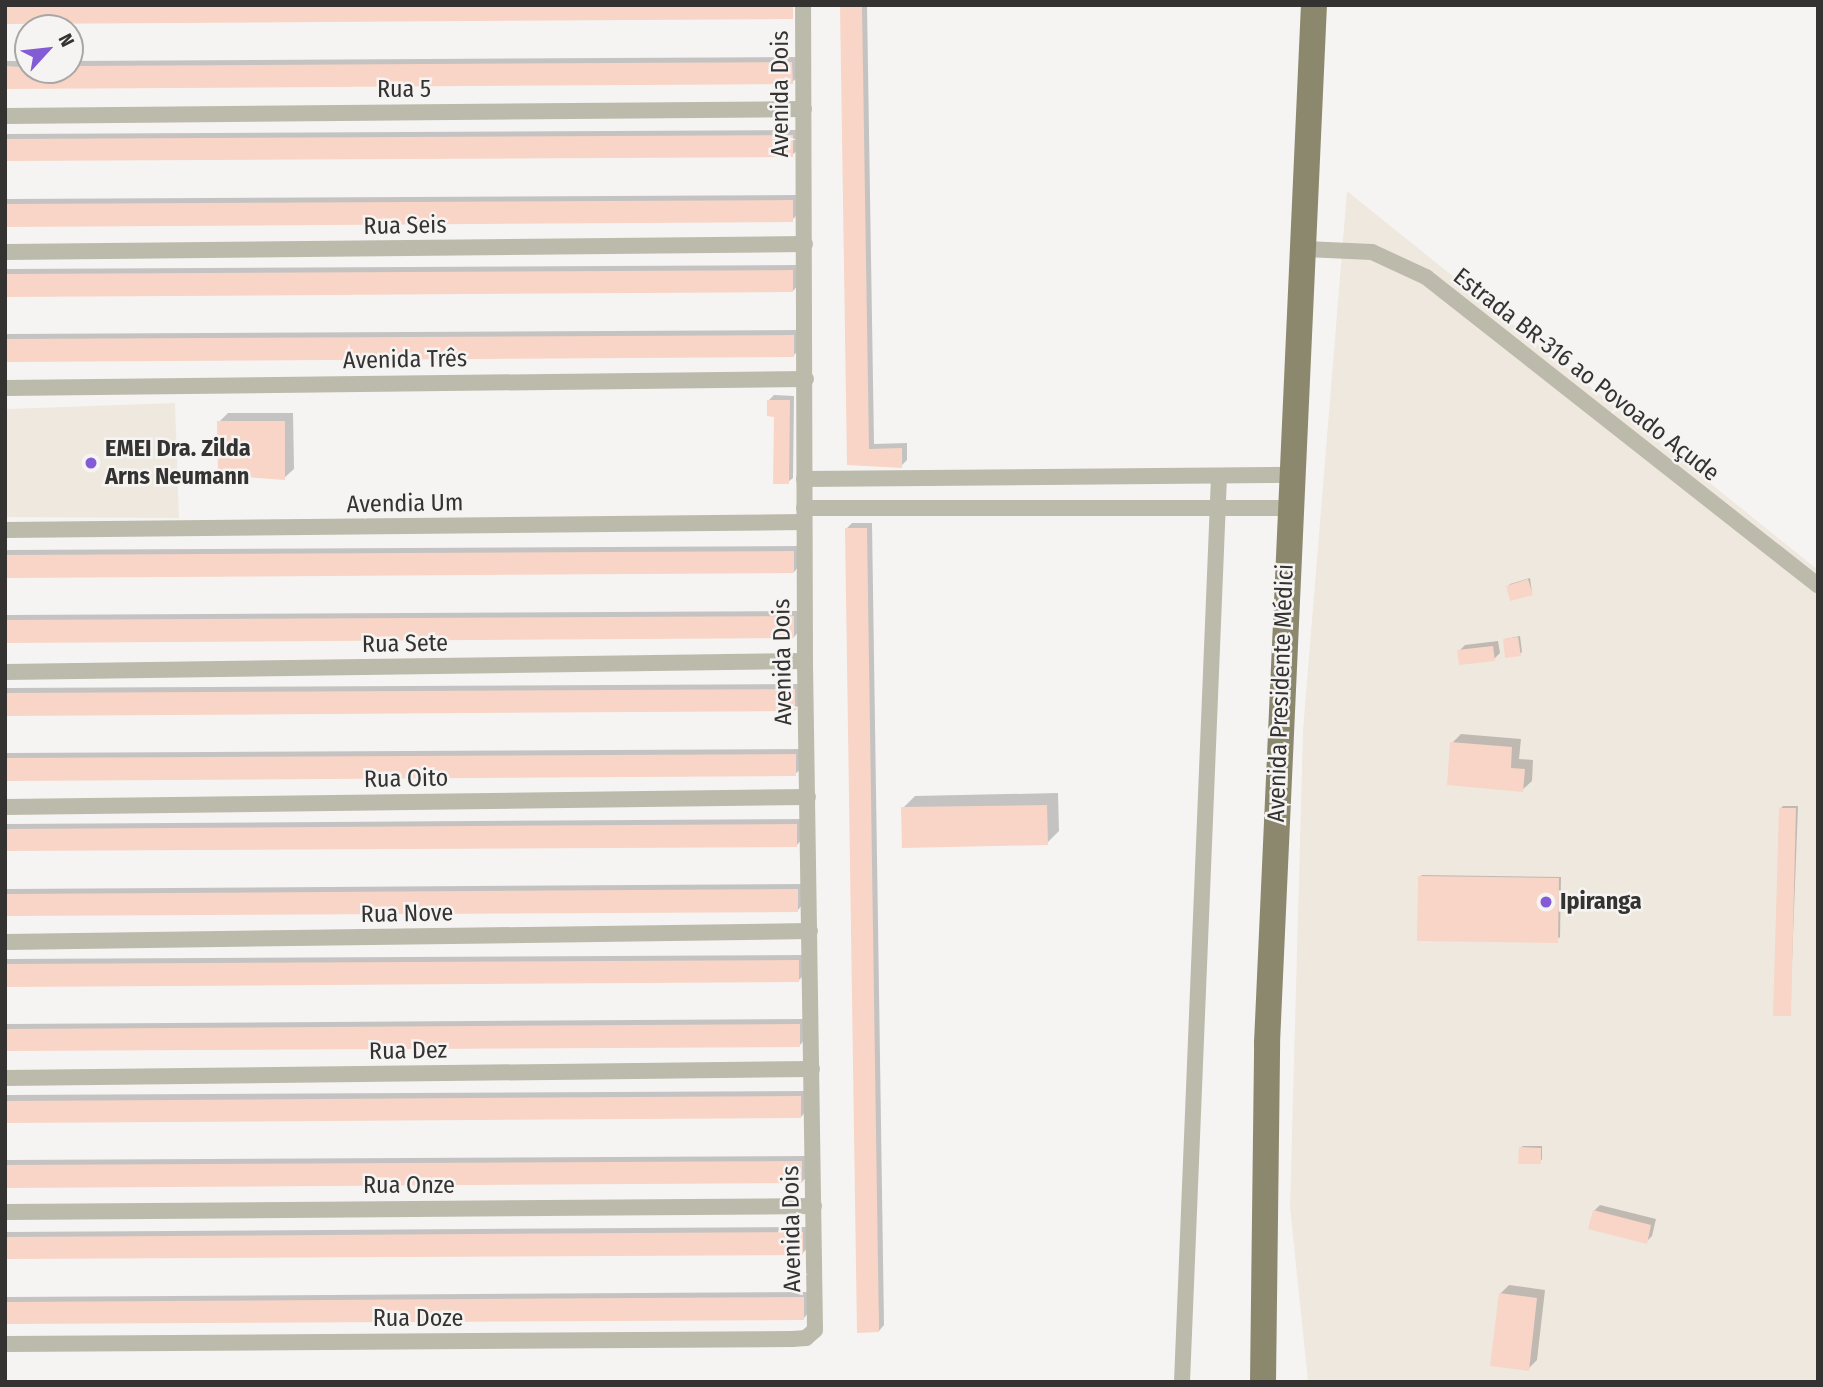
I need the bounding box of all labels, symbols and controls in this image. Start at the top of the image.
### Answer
north arrow [14,14,84,84]
text: N [54,30,79,50]
street label: Avenida Dois [767,31,795,157]
street label: Rua 5 [377,76,431,104]
street label: Rua Seis [363,211,447,241]
street label: Estrada BR-316 ao Povoado Açude [1447,262,1725,488]
street label: Avenida Três [343,345,467,375]
place label: EMEI Dra. Zilda Arns Neumann [105,435,251,491]
marker: EMEI Dra. Zilda Arns Neumann [83,455,99,471]
street label: Avendia Um [346,489,464,519]
street label: Avenida Presidente Médici [1262,563,1300,823]
street label: Avenida Dois [767,598,799,726]
street label: Rua Sete [362,629,448,659]
street label: Rua Oito [364,764,448,794]
place label: Ipiranga [1560,888,1642,916]
marker: Ipiranga [1538,894,1554,910]
street label: Rua Nove [360,899,454,929]
street label: Rua Dez [369,1036,447,1066]
street label: Avenida Dois [776,1165,808,1293]
street label: Rua Onze [363,1172,455,1200]
street label: Rua Doze [373,1305,463,1333]

